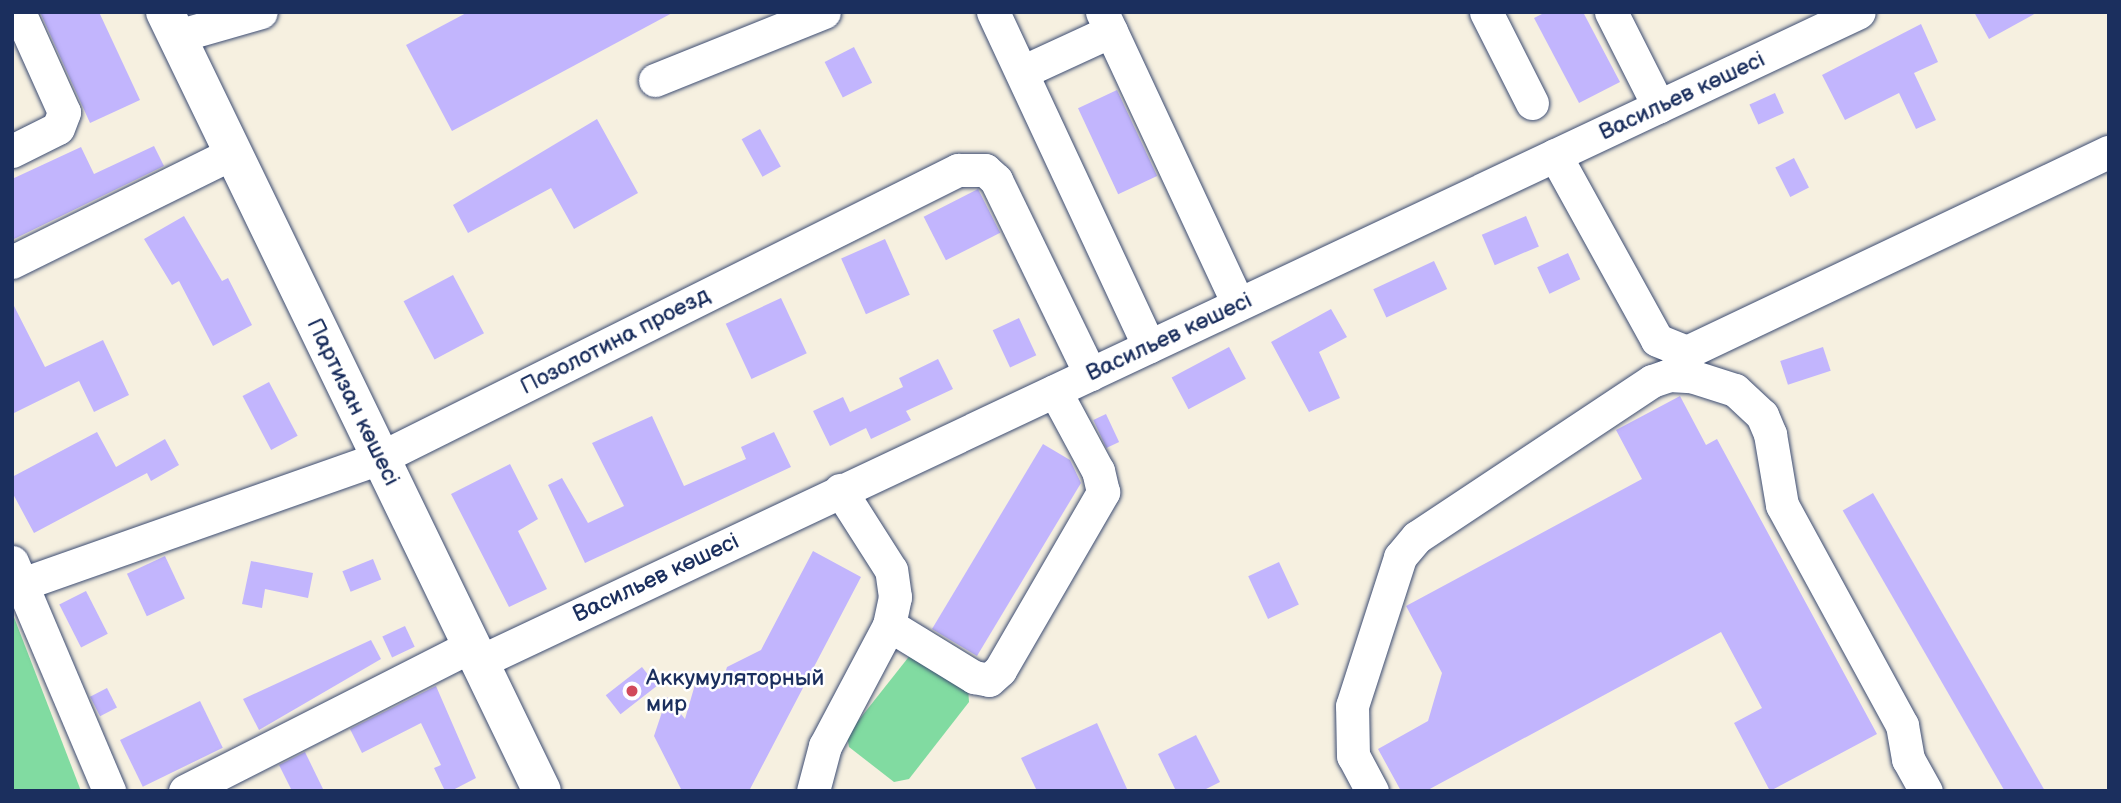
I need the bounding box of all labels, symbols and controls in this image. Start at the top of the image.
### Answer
street label: Васильев көшесі [1595,45,1769,147]
street label: Позолотина проезд [516,281,714,401]
street label: Васильев көшесі [1082,286,1256,388]
street label: Партизан көшесі [301,314,405,490]
street label: Васильев көшесі [569,527,743,629]
place label: Аккумуляторный мир [646,664,825,718]
marker: Аккумуляторный мир [624,683,640,699]

